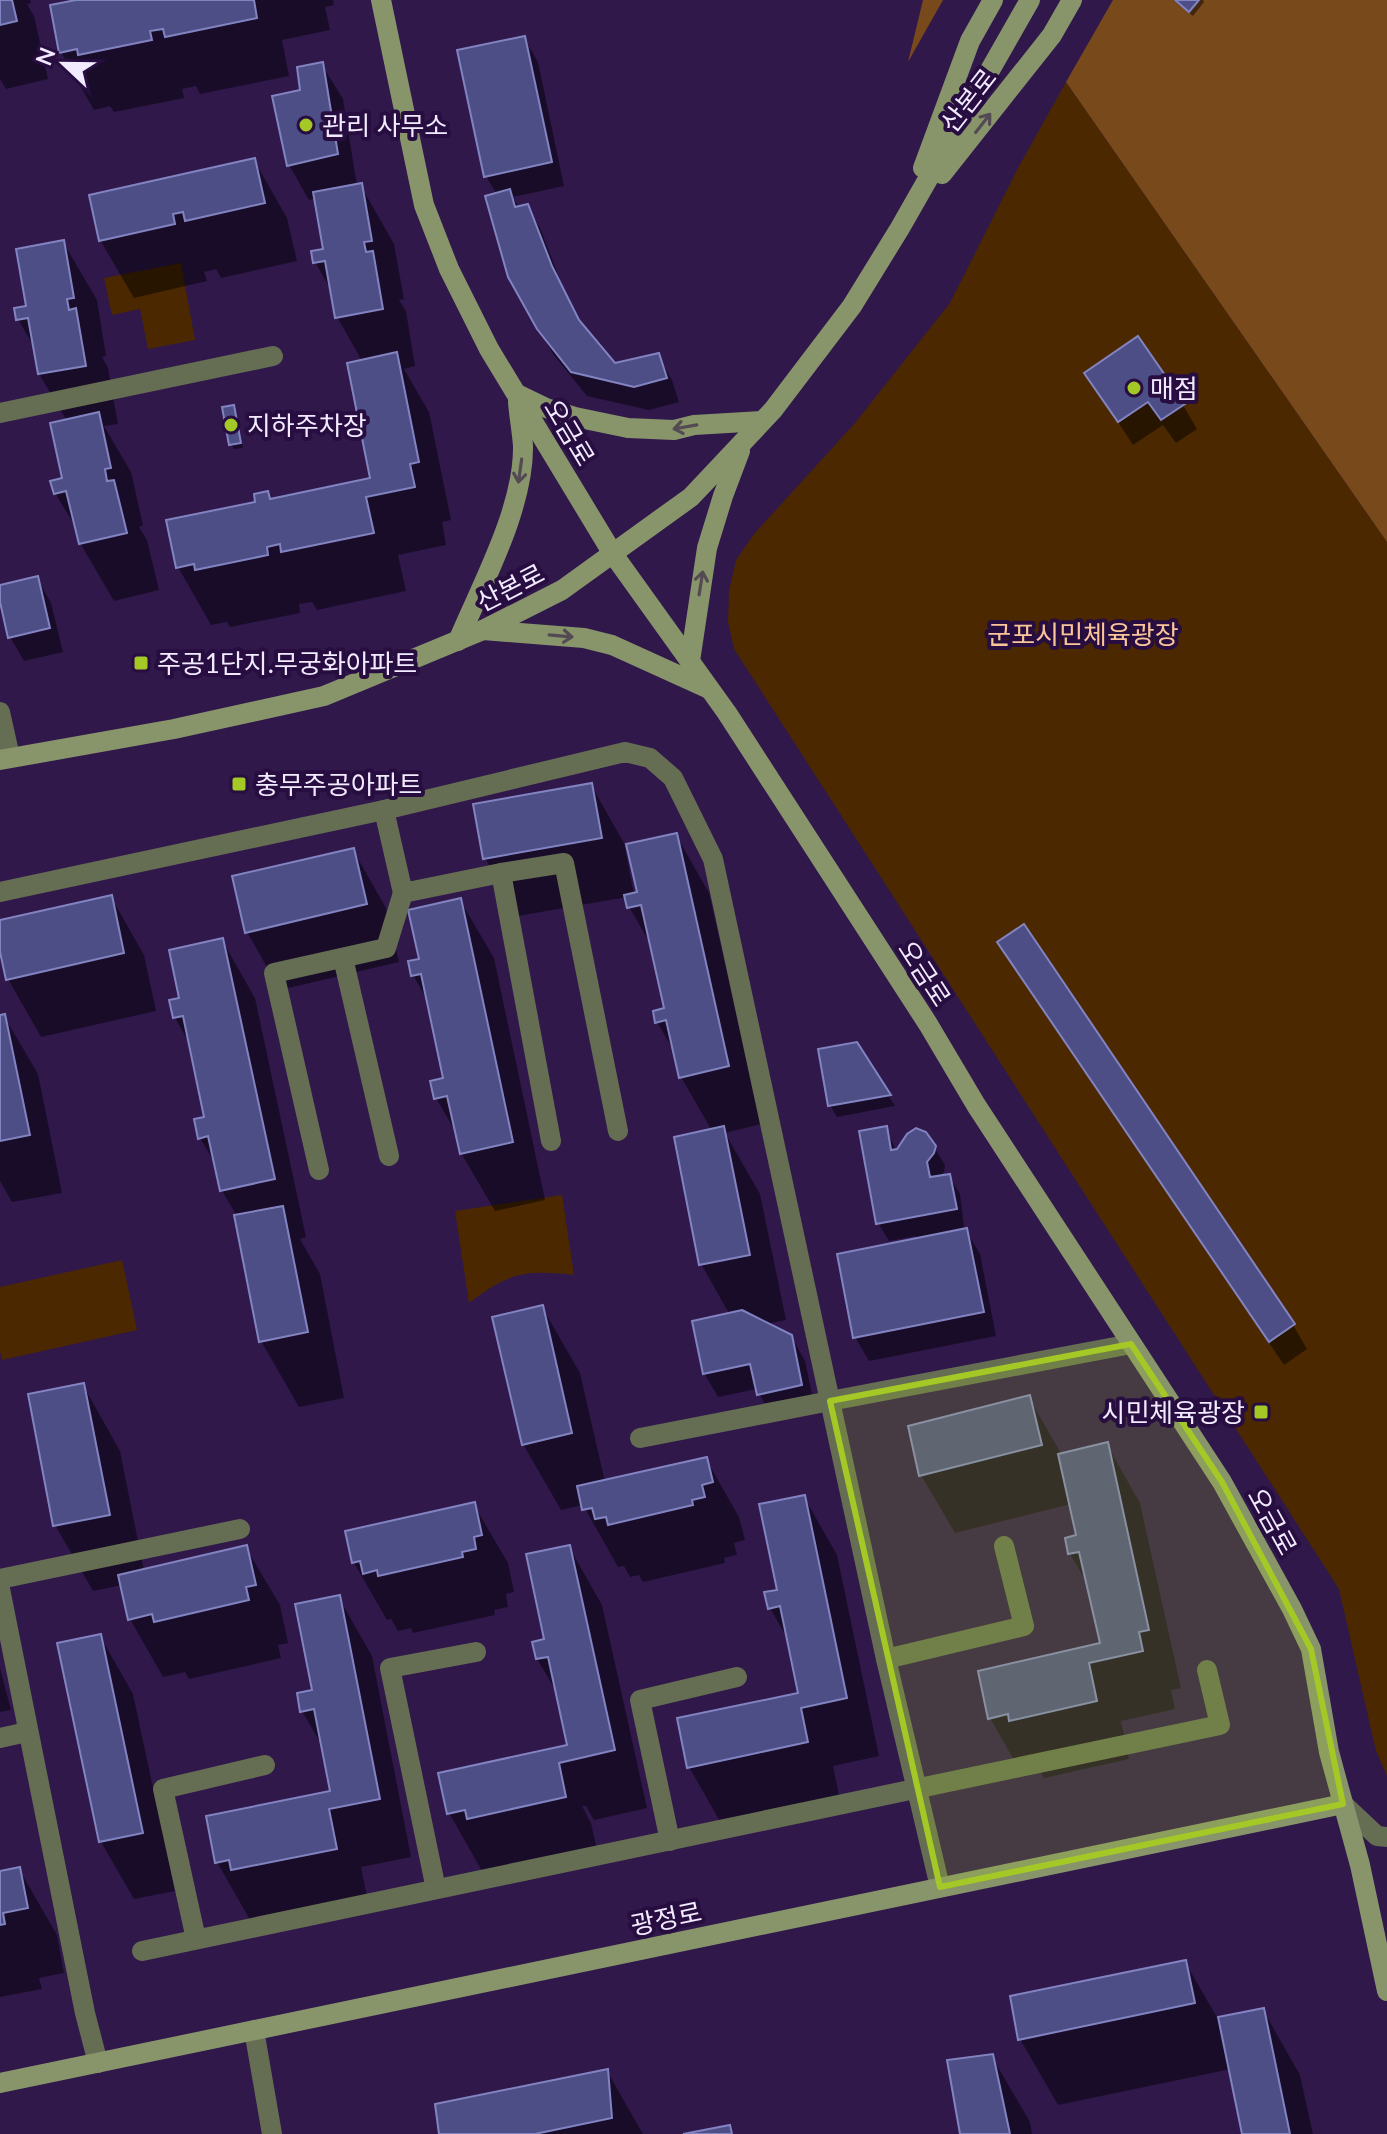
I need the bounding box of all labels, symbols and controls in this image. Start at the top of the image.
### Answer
north arrow [24,24,104,104]
text: N [29,43,61,69]
street label: 산본로 [933,62,1003,138]
place label: 관리 사무소 [322,109,448,141]
one-way arrow [974,113,992,134]
marker: 관리 사무소 [297,116,315,134]
place label: 매점 [1150,372,1198,404]
marker: 매점 [1125,379,1143,397]
street label: 오금로 [538,393,602,471]
place label: 지하주차장 [247,409,367,441]
marker: 지하주차장 [222,416,240,434]
one-way arrow [673,421,698,436]
one-way arrow [512,458,527,484]
street label: 산본로 [471,556,549,618]
one-way arrow [695,571,710,597]
park label: 군포시민체육광장 [987,618,1179,650]
one-way arrow [547,629,574,644]
place label: 주공1단지.무궁화아파트 [157,647,417,679]
marker: 주공1단지.무궁화아파트 [132,654,150,672]
place label: 충무주공아파트 [255,768,422,800]
marker: 충무주공아파트 [230,775,248,793]
street label: 오금로 [892,934,958,1012]
place label: 시민체육광장 [1101,1396,1245,1428]
marker: 시민체육광장 [1252,1403,1270,1421]
street label: 오금로 [1242,1482,1304,1560]
street label: 광정로 [628,1895,704,1941]

